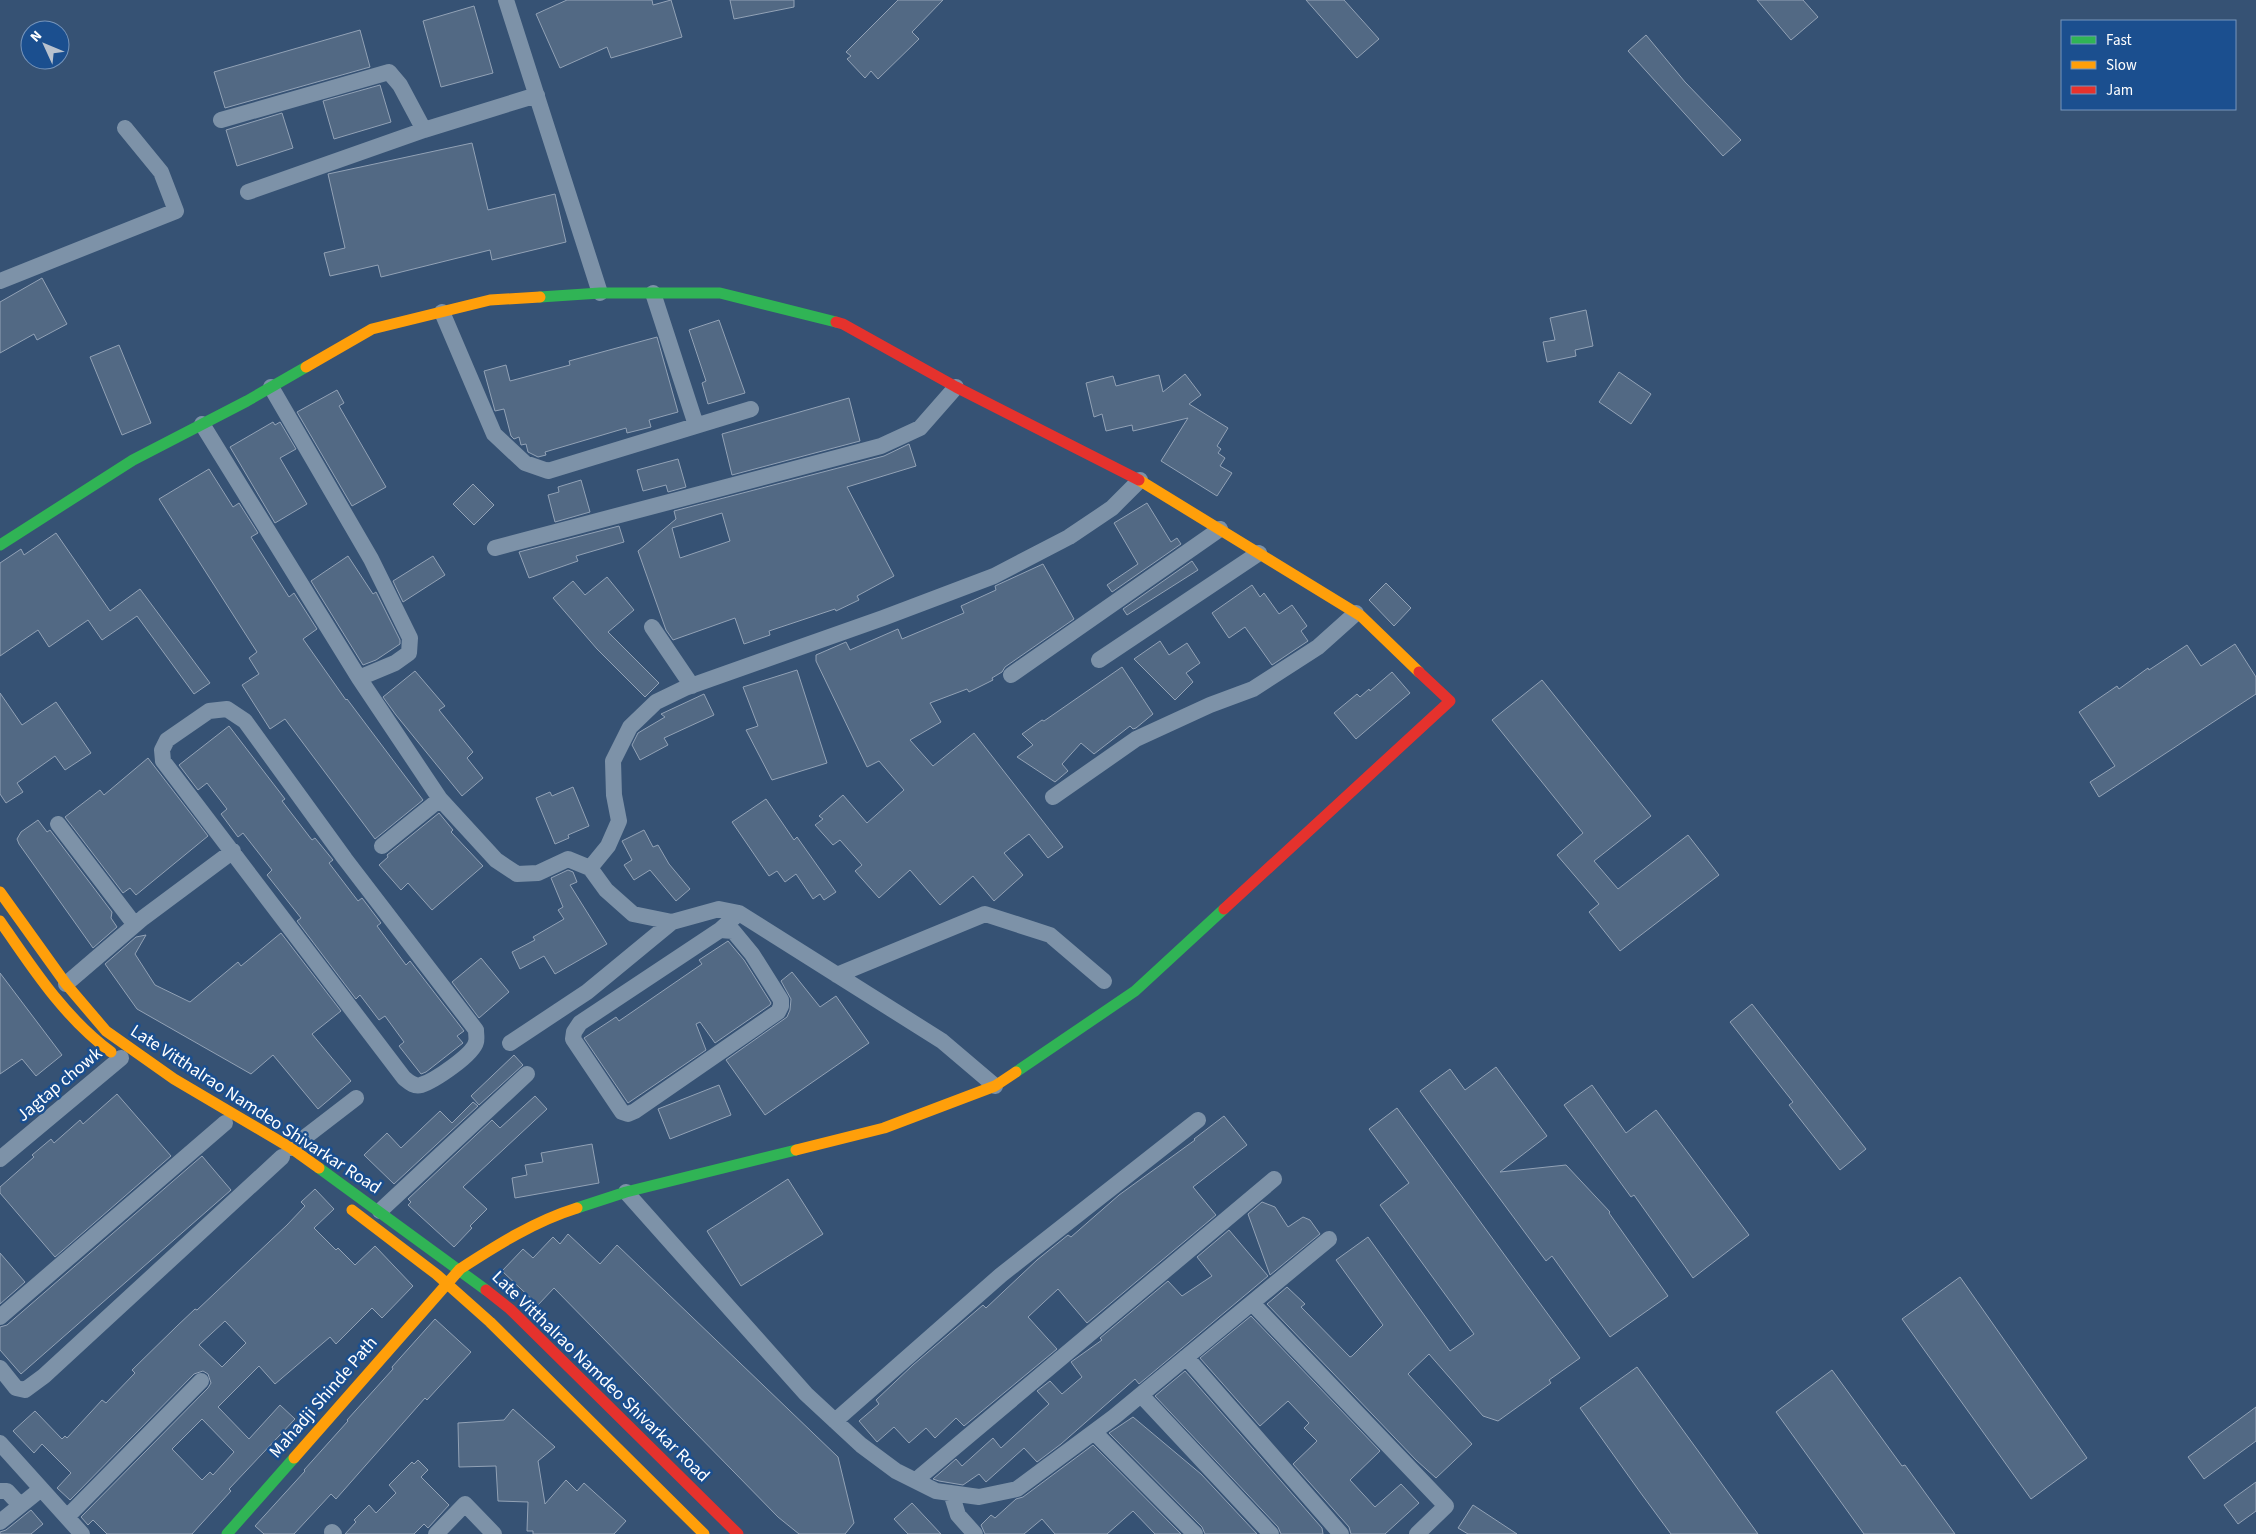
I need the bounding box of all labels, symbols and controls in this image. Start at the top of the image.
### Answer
north arrow [20,20,70,70]
legend [2061,20,2236,110]
text: N [26,26,47,47]
text: Fast [2106,30,2132,51]
text: Slow [2106,55,2137,76]
text: Jam [2106,80,2133,101]
street label: Late Vitthalrao Namdeo Shivarkar Road [125,1019,386,1200]
street label: Jagtap chowk [11,1041,108,1128]
street label: Late Vitthalrao Namdeo Shivarkar Road [486,1265,715,1488]
street label: Mahadji Shinde Path [263,1331,383,1464]

